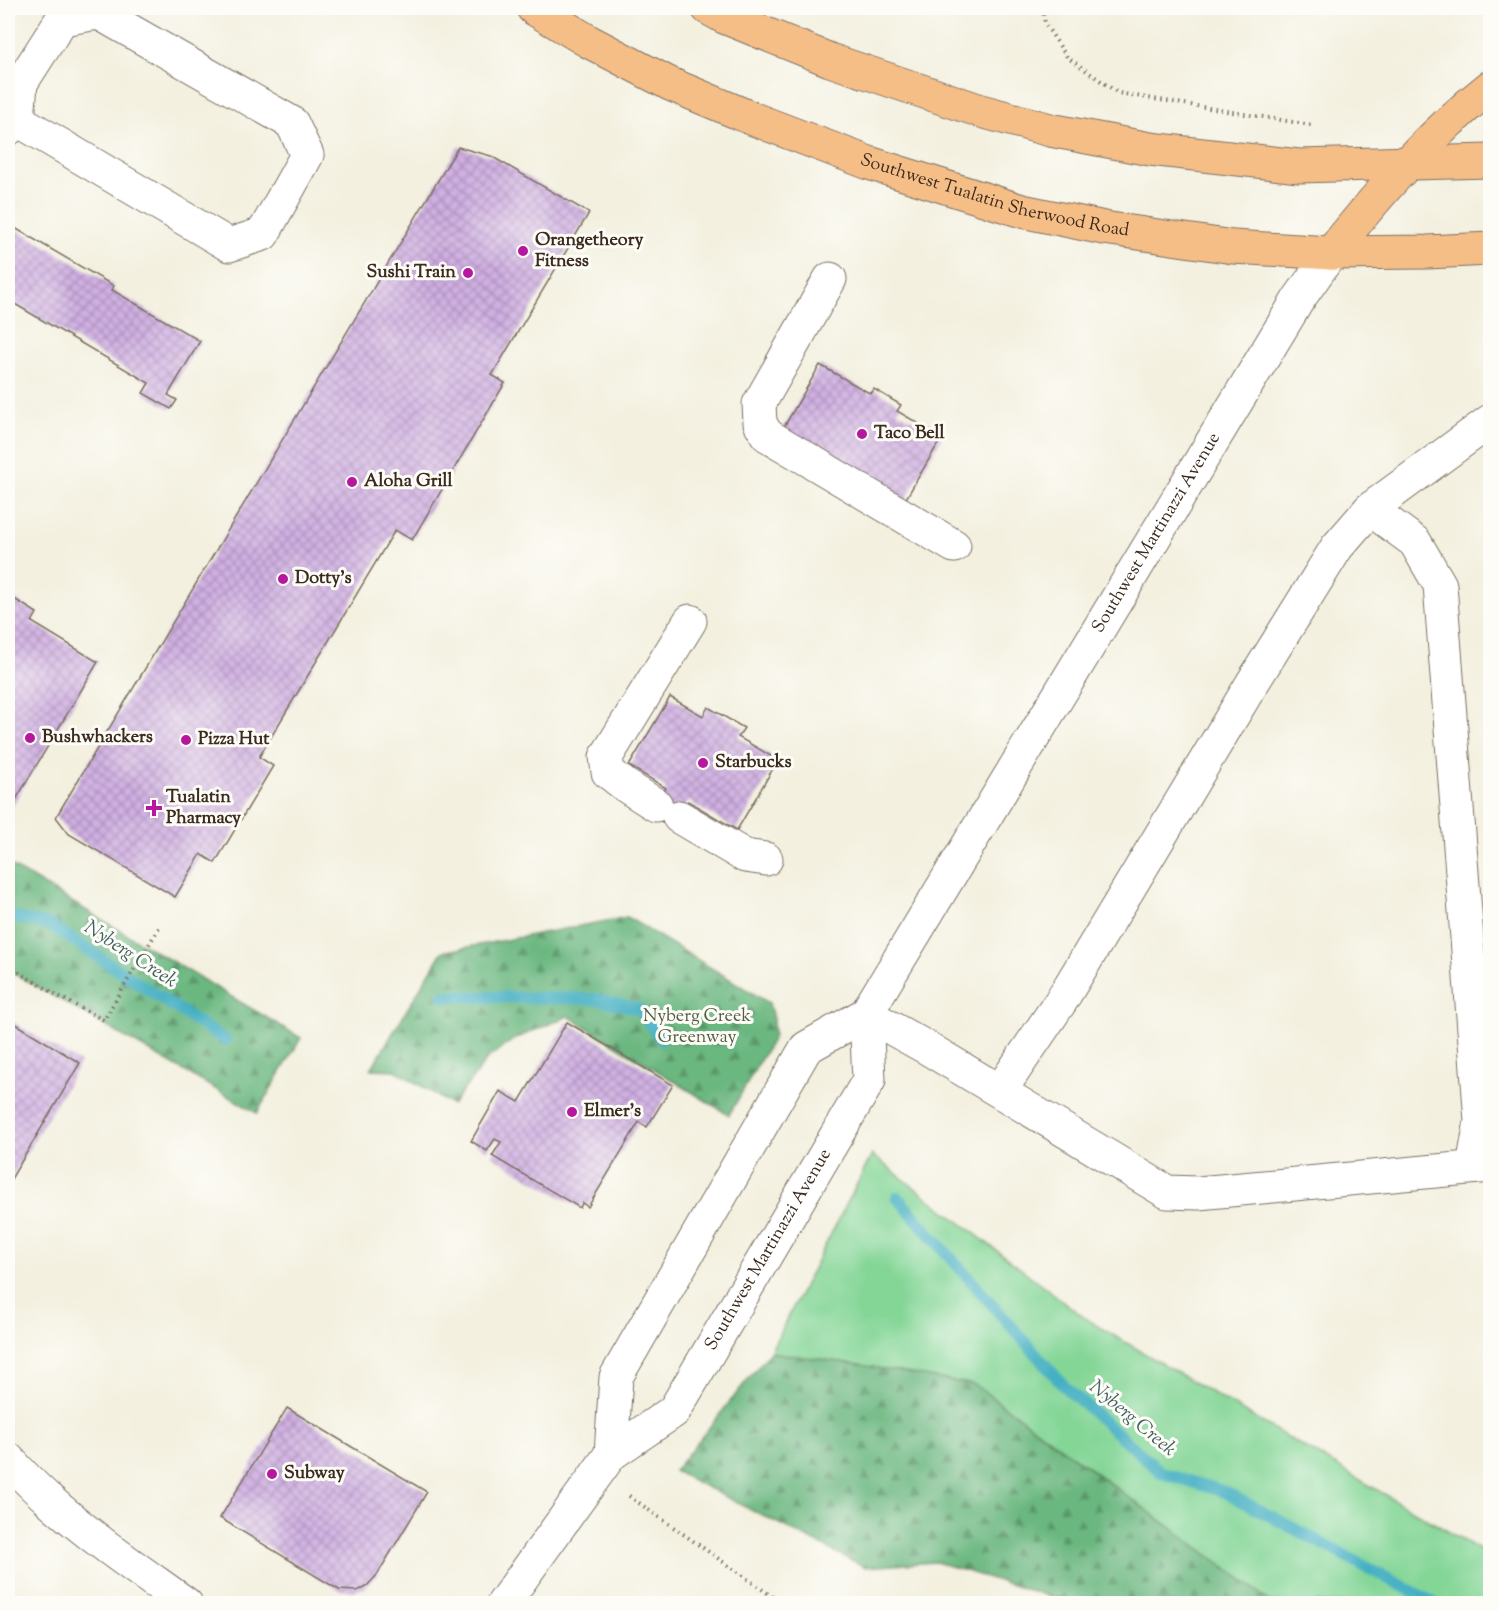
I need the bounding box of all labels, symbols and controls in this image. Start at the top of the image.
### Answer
street label: Southwest Tualatin Sherwood Road [856,148,1131,245]
place label: Orangetheory Fitness [535,228,643,275]
marker: Orangetheory Fitness [516,244,530,258]
place label: Sushi Train [366,260,456,286]
marker: Sushi Train [461,266,475,280]
place label: Taco Bell [874,421,946,447]
marker: Taco Bell [855,427,869,441]
street label: Southwest Martinazzi Avenue [1086,428,1228,638]
place label: Aloha Grill [364,469,454,495]
marker: Aloha Grill [345,475,359,489]
place label: Dotty's [295,566,352,592]
marker: Dotty's [276,572,290,586]
place label: Bushwhackers [42,725,153,751]
place label: Pizza Hut [198,727,270,753]
marker: Bushwhackers [23,731,37,745]
marker: Pizza Hut [179,733,193,747]
place label: Starbucks [715,750,792,776]
marker: Starbucks [696,756,710,770]
place label: Tualatin Pharmacy [166,785,241,832]
marker: Tualatin Pharmacy [147,801,161,815]
water label: Nyberg Creek [78,914,182,996]
park label: Nyberg Creek Greenway [643,1004,751,1051]
place label: Elmer's [584,1099,641,1125]
marker: Elmer's [565,1105,579,1119]
street label: Southwest Martinazzi Avenue [699,1144,839,1356]
water label: Nyberg Creek [1082,1374,1182,1464]
place label: Subway [284,1461,345,1487]
marker: Subway [265,1467,279,1481]

